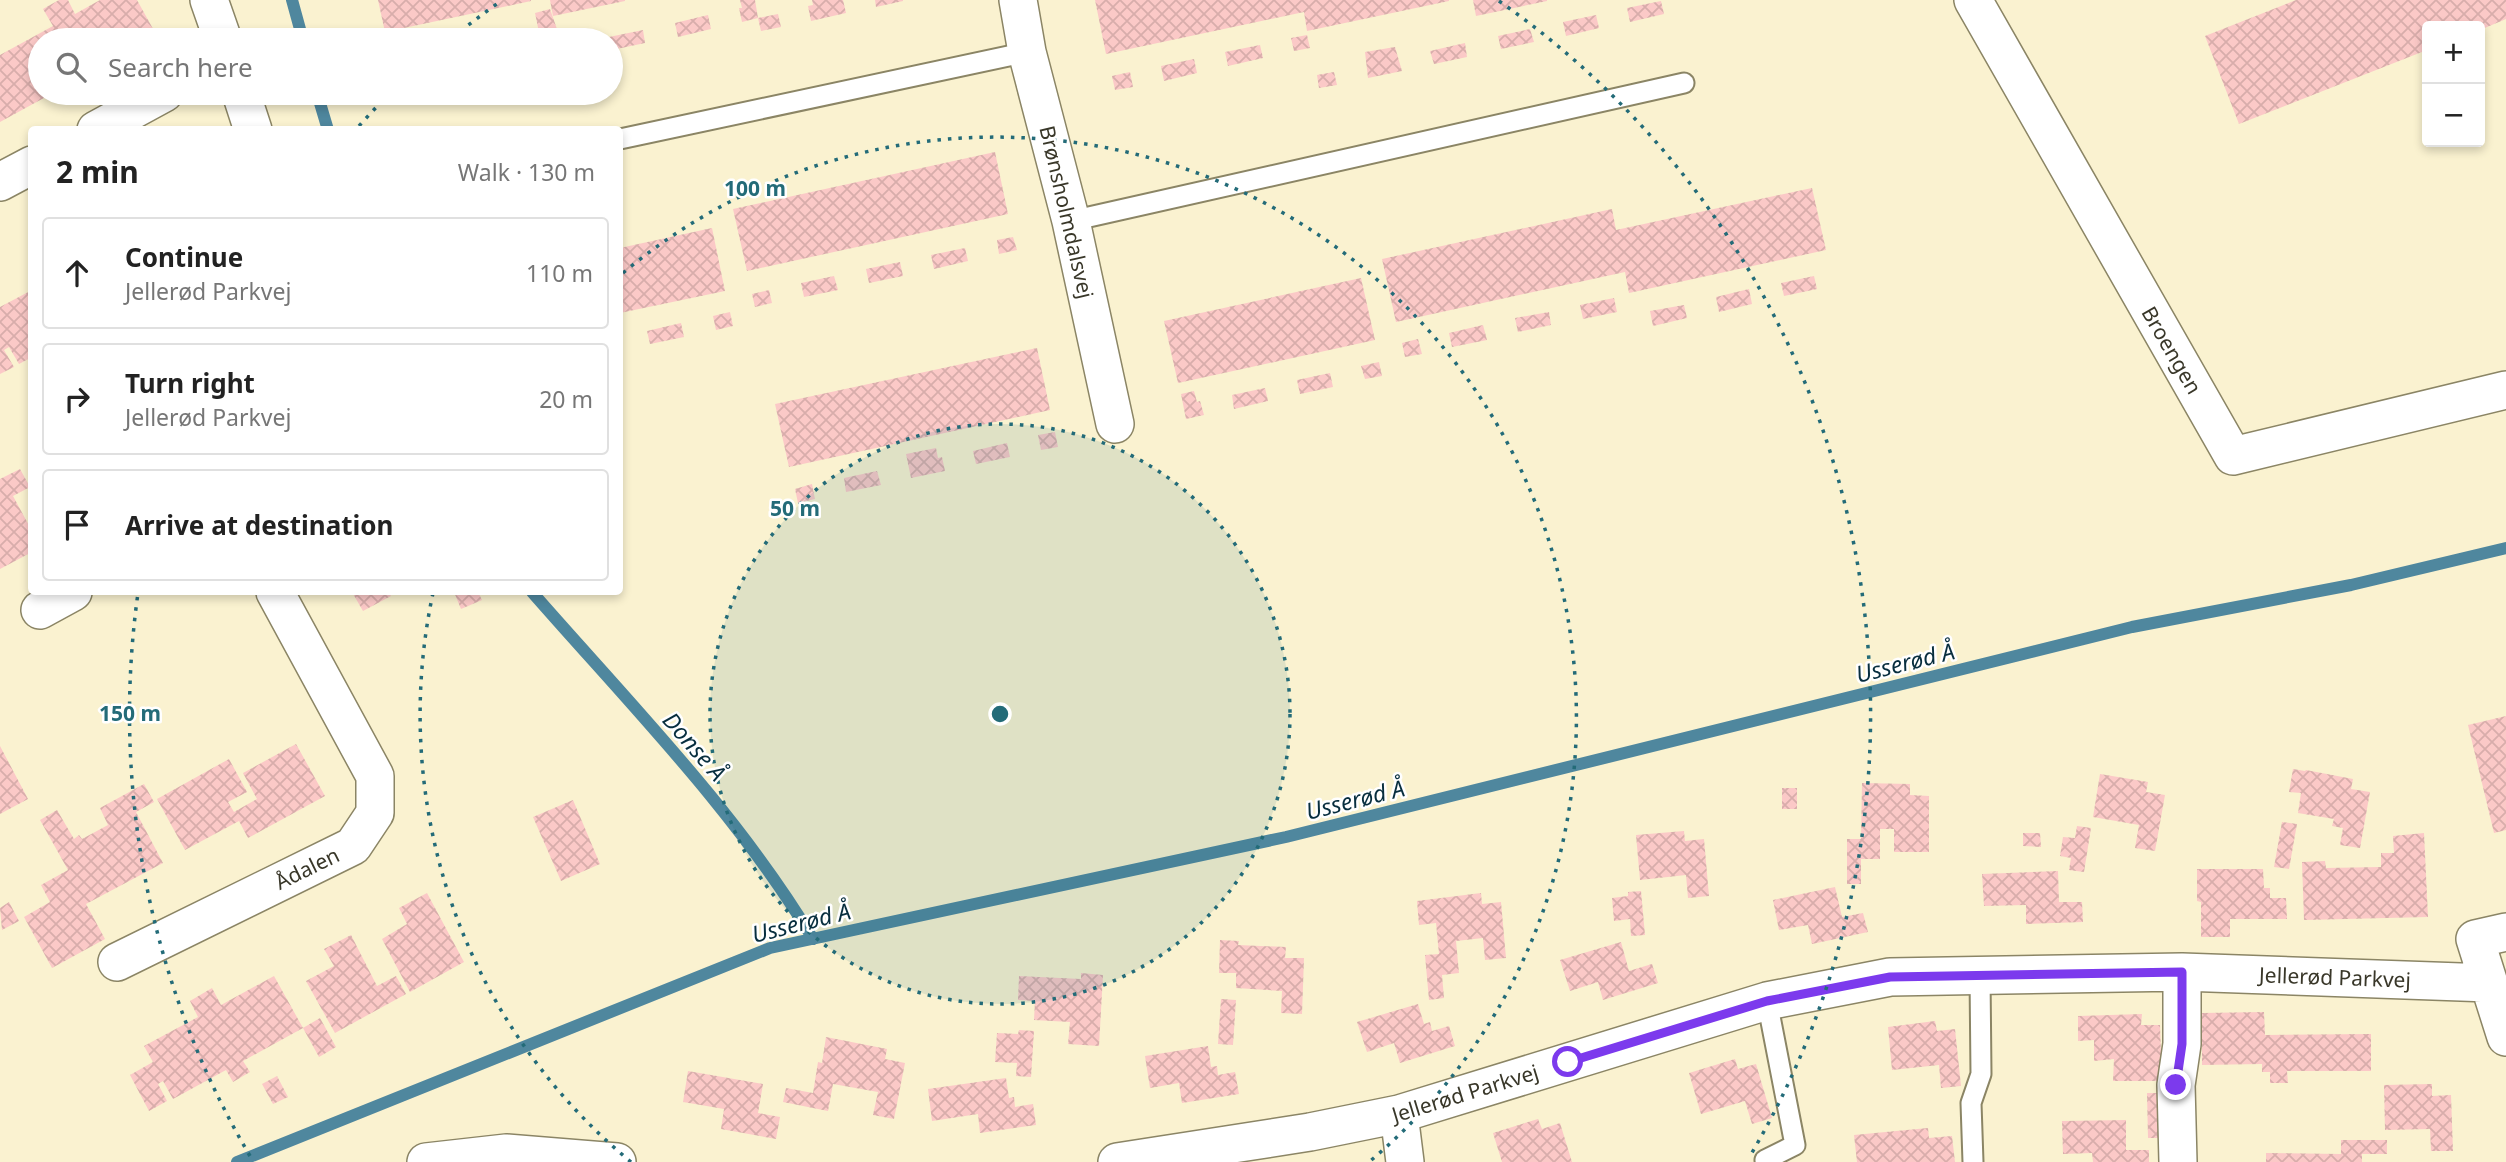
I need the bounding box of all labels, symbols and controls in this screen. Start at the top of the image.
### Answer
map controls [2422,21,2485,147]
button: + [2422,21,2485,84]
search box [28,28,623,105]
icon: search [52,48,90,86]
text: Search here [108,49,253,85]
button: − [2422,84,2485,147]
street label: Brønsholmdalsvej [1034,123,1100,301]
text: 2 min [56,151,139,192]
text: Walk · 130 m [458,156,595,188]
text: 100 m [724,174,786,202]
text: Continue [125,239,243,275]
icon: ahead [58,254,96,292]
text: 110 m [526,257,593,289]
text: Jellerød Parkvej [125,275,291,307]
street label: Broengen [2136,301,2208,399]
text: Turn right [125,365,255,401]
icon: right [58,380,96,418]
text: 20 m [539,383,593,415]
text: Jellerød Parkvej [125,401,291,433]
text: 50 m [770,494,820,522]
icon: arrive [58,506,96,544]
text: Arrive at destination [125,507,394,543]
water label: Usserød Å [1852,634,1958,690]
text: 150 m [99,699,161,727]
centre of rings [988,702,1012,726]
water label: Donse Å [656,705,734,787]
water label: Usserød Å [1302,771,1408,827]
street label: Ådalen [270,840,344,896]
water label: Usserød Å [748,894,854,950]
street label: Jellerød Parkvej [2257,960,2411,994]
route start [1552,1046,1583,1077]
street label: Jellerød Parkvej [1386,1057,1542,1129]
route end [2160,1069,2191,1100]

